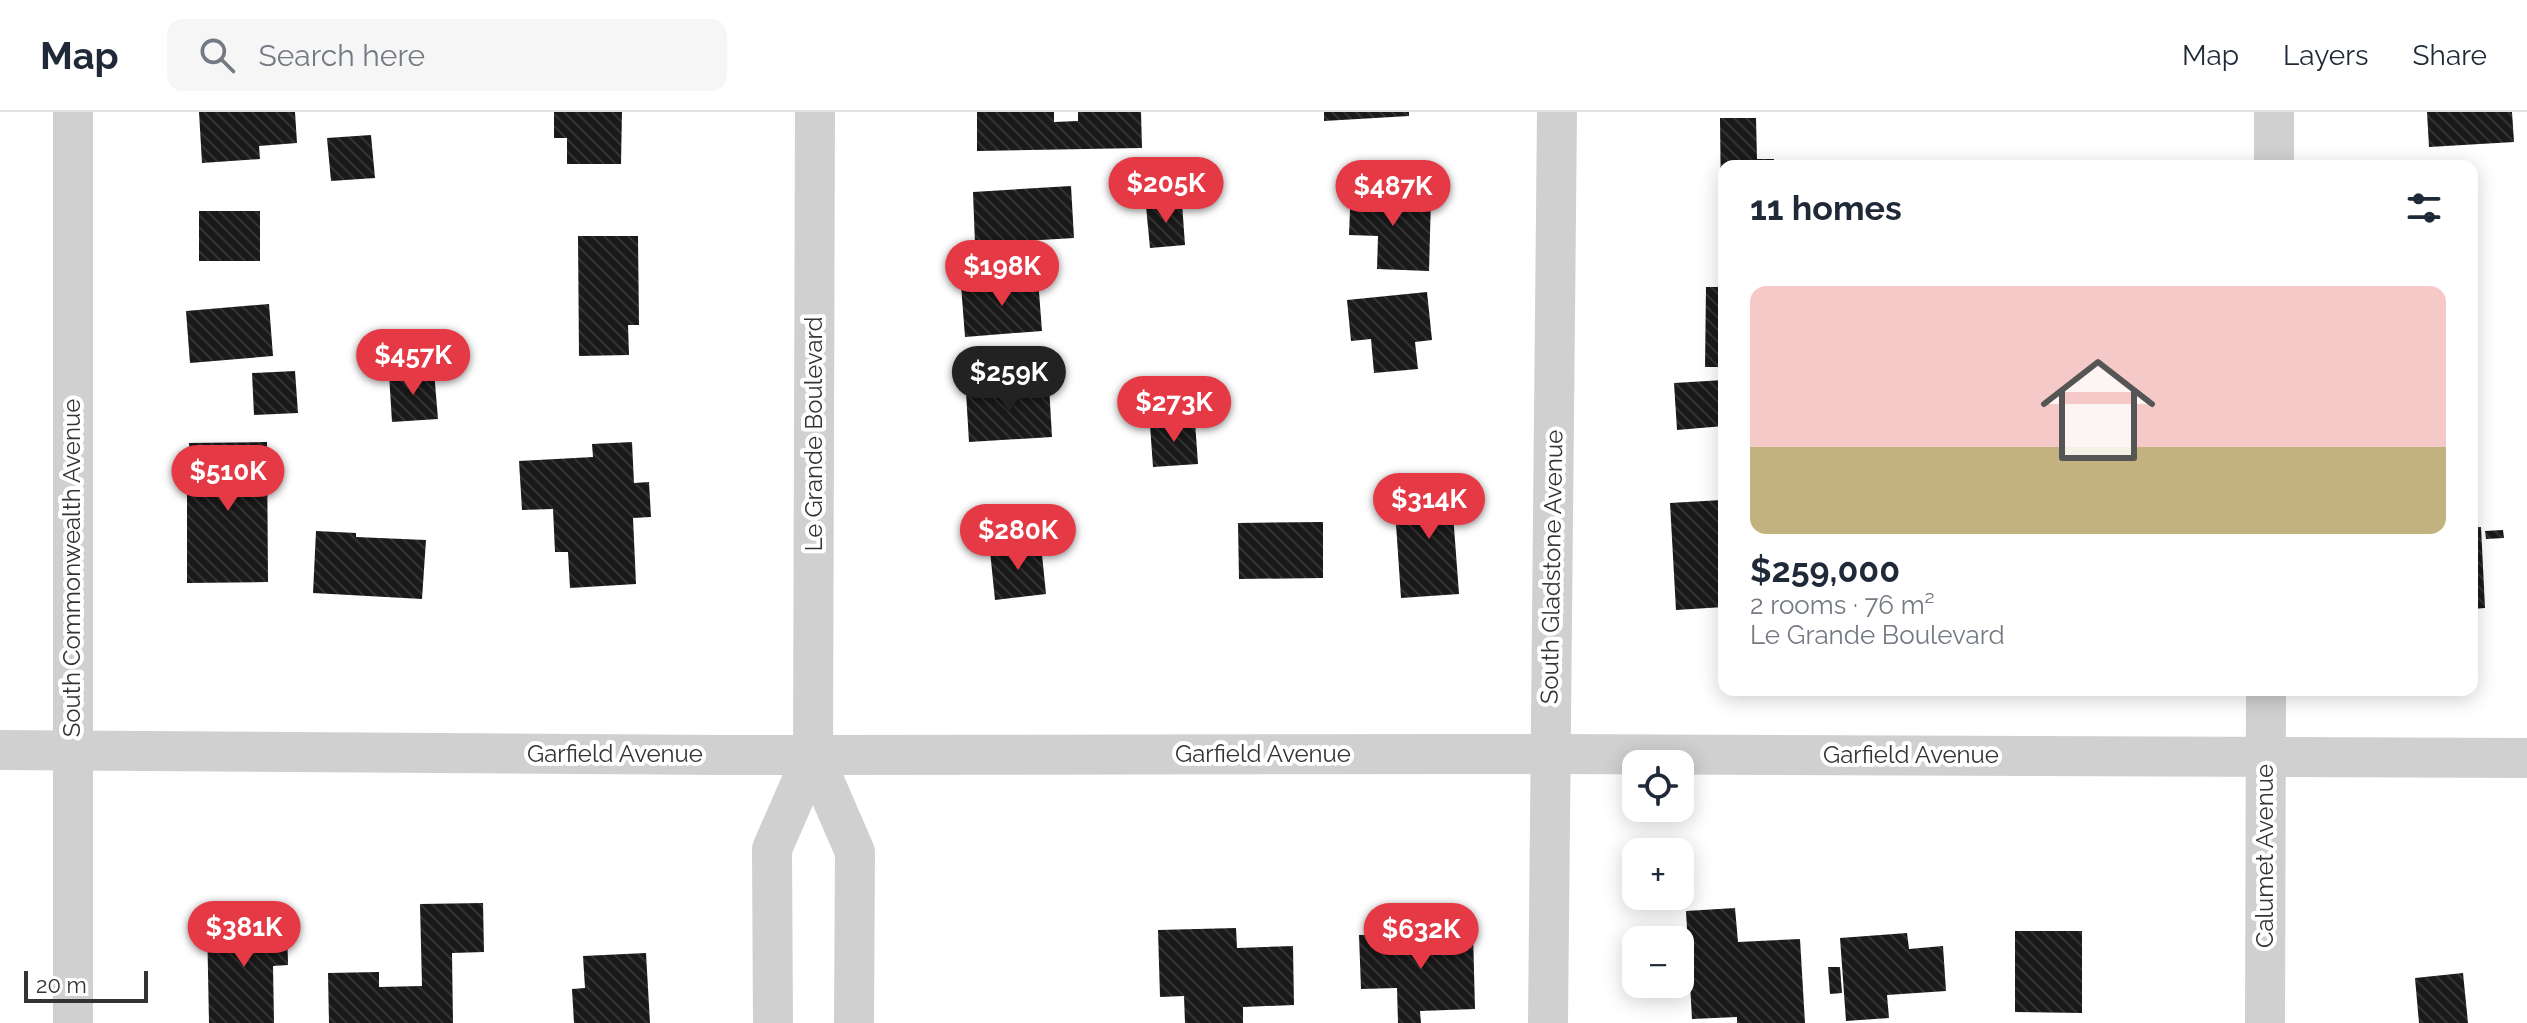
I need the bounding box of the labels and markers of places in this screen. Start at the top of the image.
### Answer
pin: $205K [1110,157,1222,225]
pin: $487K [1337,160,1449,228]
pin: $198K [946,240,1058,308]
pin: $457K [357,329,469,397]
pin: $259K [953,346,1065,414]
pin: $273K [1118,376,1230,444]
pin: $510K [172,445,284,513]
pin: $314K [1373,473,1485,541]
pin: $280K [962,504,1074,572]
pin: $381K [188,901,300,969]
pin: $632K [1365,903,1477,971]

